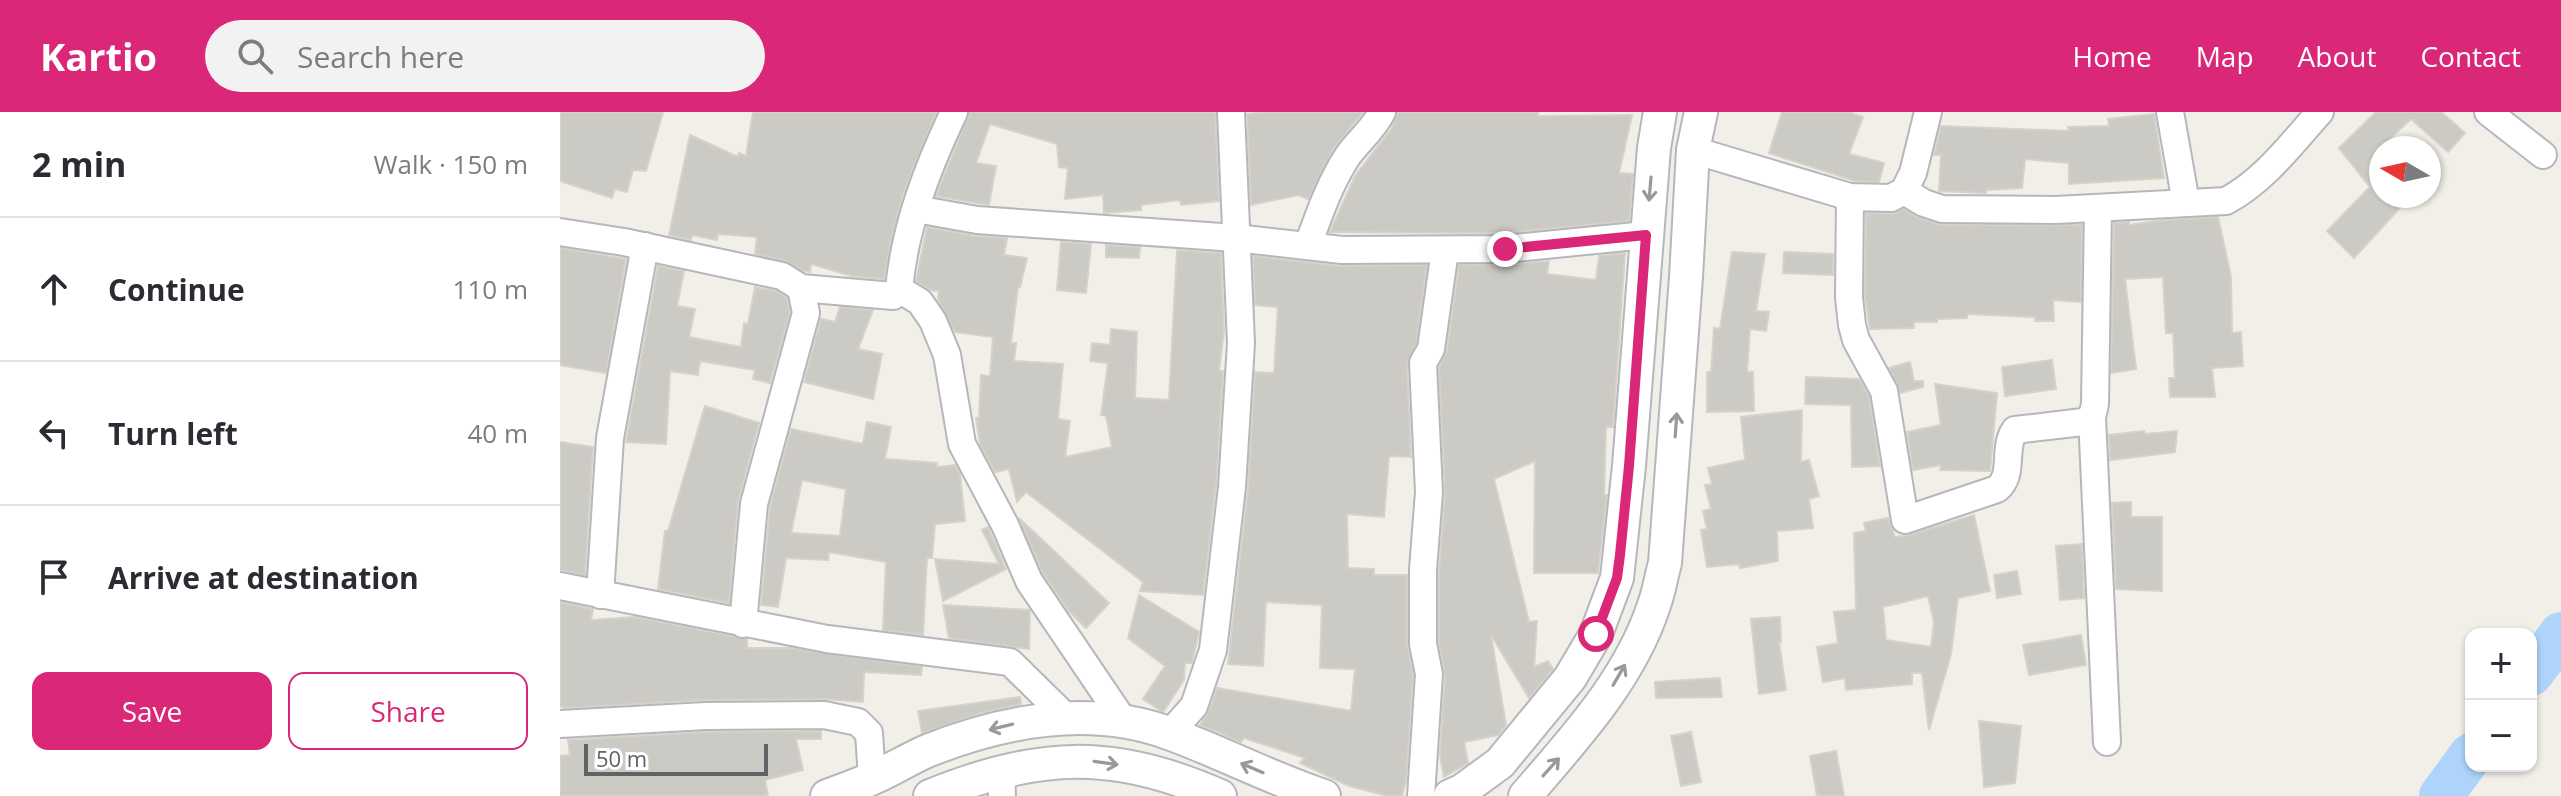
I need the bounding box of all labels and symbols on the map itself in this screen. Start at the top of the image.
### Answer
north arrow [2369,136,2441,208]
one-way arrow [1642,175,1657,202]
route end [1487,231,1523,267]
one-way arrow [1669,412,1684,439]
route start [1578,616,1614,652]
one-way arrow [1611,664,1627,687]
one-way arrow [989,720,1015,735]
scale bar [584,740,768,776]
one-way arrow [1092,756,1118,771]
one-way arrow [1542,757,1560,777]
one-way arrow [1240,759,1265,774]

